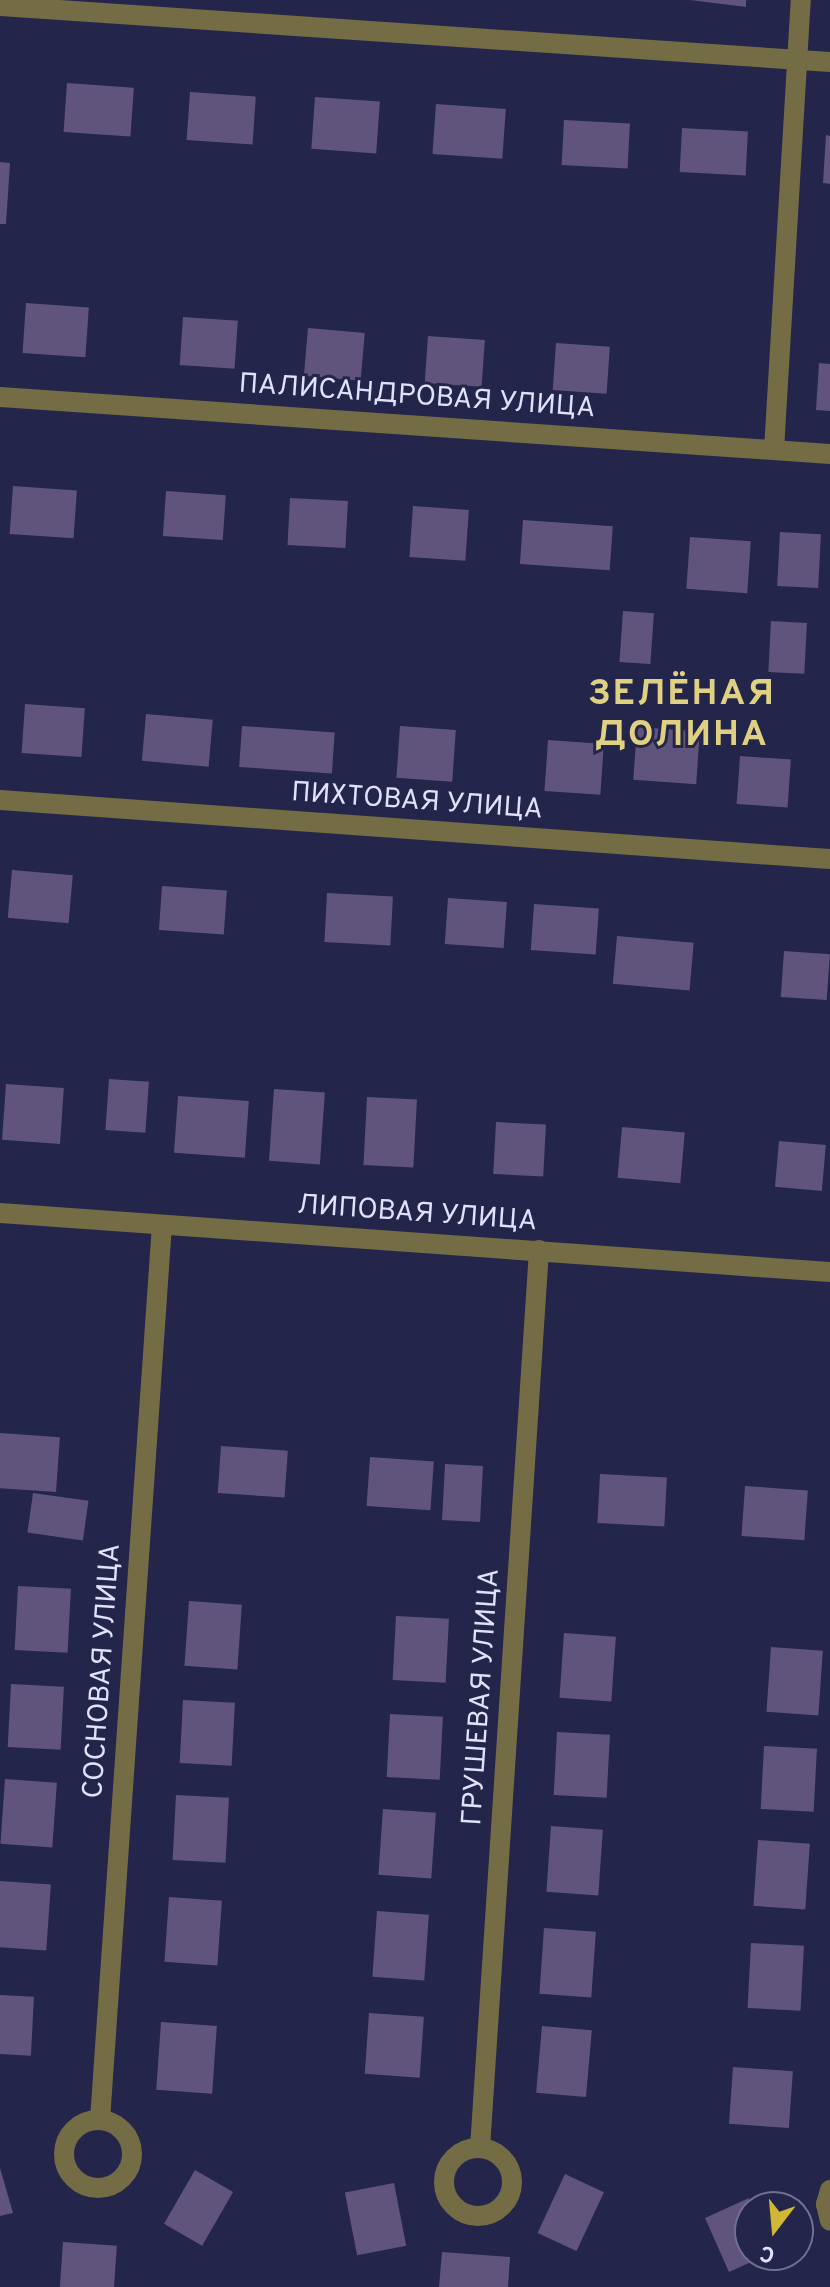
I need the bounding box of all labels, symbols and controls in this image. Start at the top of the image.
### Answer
street label: ПАЛИСАНДРОВАЯ УЛИЦА [238,368,596,426]
district label: ЗЕЛЁНАЯ ДОЛИНА [588,673,776,758]
street label: ПИХТОВАЯ УЛИЦА [290,776,544,828]
street label: ЛИПОВАЯ УЛИЦА [296,1189,538,1239]
street label: СОСНОВАЯ УЛИЦА [77,1542,129,1800]
street label: ГРУШЕВАЯ УЛИЦА [456,1567,508,1827]
north arrow [734,2191,814,2271]
text: С [757,2238,778,2268]

